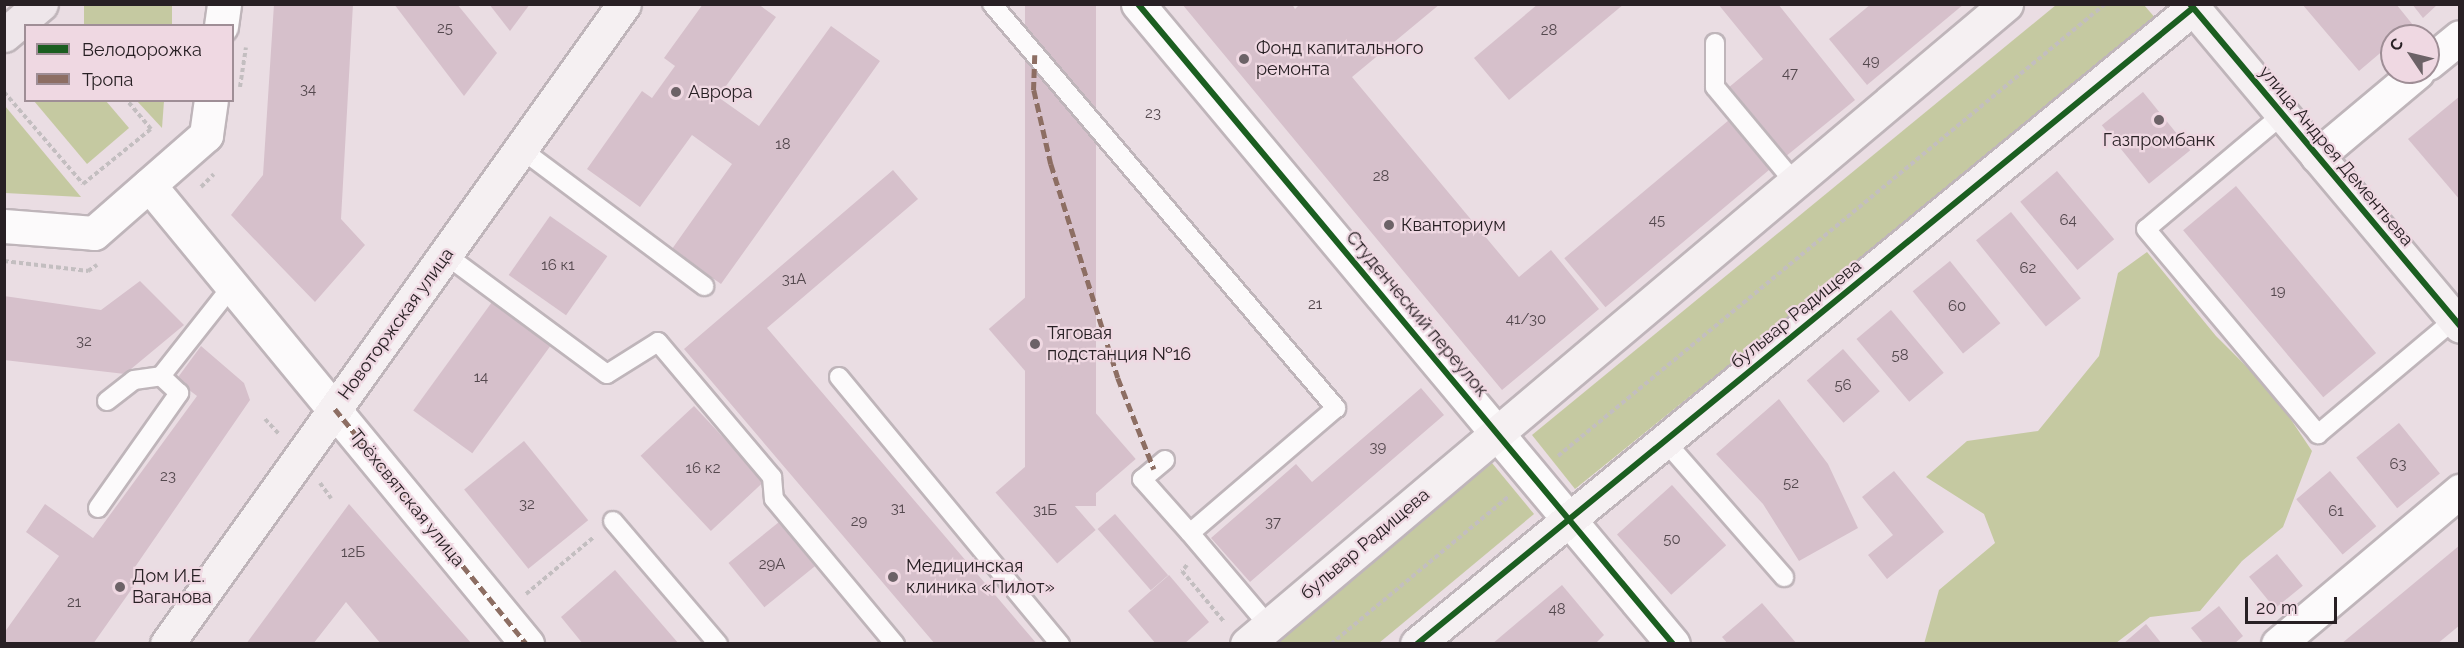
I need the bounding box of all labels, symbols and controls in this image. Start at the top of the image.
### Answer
house number: 25 [437,20,453,38]
house number: 28 [1541,22,1557,40]
legend [24,24,234,102]
north arrow [2380,24,2440,84]
text: С [2386,35,2407,54]
place label: Фонд капитального ремонта [1256,38,1423,80]
text: Велодорожка [82,39,202,60]
marker: Фонд капитального ремонта [1237,52,1251,66]
house number: 49 [1863,53,1879,71]
street label: улица Андрея Дементьева [2254,61,2418,251]
house number: 47 [1782,65,1798,83]
text: Тропа [82,69,133,90]
house number: 34 [300,81,316,99]
place label: Аврора [688,81,753,103]
marker: Аврора [669,85,683,99]
house number: 23 [1145,105,1161,123]
marker: Газпромбанк [2152,113,2166,127]
place label: Газпромбанк [2103,129,2215,151]
house number: 18 [775,136,791,154]
house number: 28 [1373,168,1389,186]
house number: 45 [1649,212,1665,230]
house number: 64 [2059,212,2077,230]
place label: Кванториум [1401,214,1506,236]
marker: Кванториум [1382,218,1396,232]
street label: Студенческий переулок [1341,227,1493,401]
street label: Новоторжская улица [334,244,458,404]
street label: бульвар Радищева [1726,255,1866,373]
house number: 16 к1 [541,257,575,275]
house number: 62 [2020,260,2036,278]
house number: 31А [782,271,806,289]
house number: 19 [2270,283,2286,301]
house number: 21 [1308,296,1322,314]
house number: 60 [1948,298,1966,316]
house number: 41/30 [1506,311,1546,329]
place label: Тяговая подстанция №16 [1047,323,1191,366]
house number: 32 [76,333,92,351]
marker: Тяговая подстанция №16 [1028,337,1042,351]
house number: 58 [1891,347,1909,365]
house number: 14 [474,369,488,387]
house number: 56 [1834,377,1852,395]
street label: Трёхсвятская улица [345,425,469,571]
house number: 39 [1370,439,1386,457]
house number: 63 [2389,456,2407,474]
house number: 16 к2 [686,460,720,478]
house number: 23 [160,468,176,486]
house number: 52 [1783,475,1799,493]
street label: бульвар Радищева [1296,484,1434,604]
house number: 32 [519,496,535,514]
house number: 31 [891,500,905,518]
house number: 31Б [1033,502,1057,520]
house number: 61 [2328,503,2344,521]
house number: 29 [851,513,867,531]
house number: 37 [1265,514,1281,532]
house number: 50 [1663,531,1681,549]
house number: 12Б [341,544,365,562]
house number: 29А [759,556,785,574]
place label: Медицинская клиника «Пилот» [906,556,1055,598]
place label: Дом И.Е. Ваганова [132,566,212,608]
marker: Медицинская клиника «Пилот» [884,568,902,586]
marker: Дом И.Е. Ваганова [113,580,127,594]
scale bar [2248,585,2340,623]
house number: 21 [67,594,81,612]
text: 20 m [2256,597,2298,618]
house number: 48 [1548,601,1566,619]

